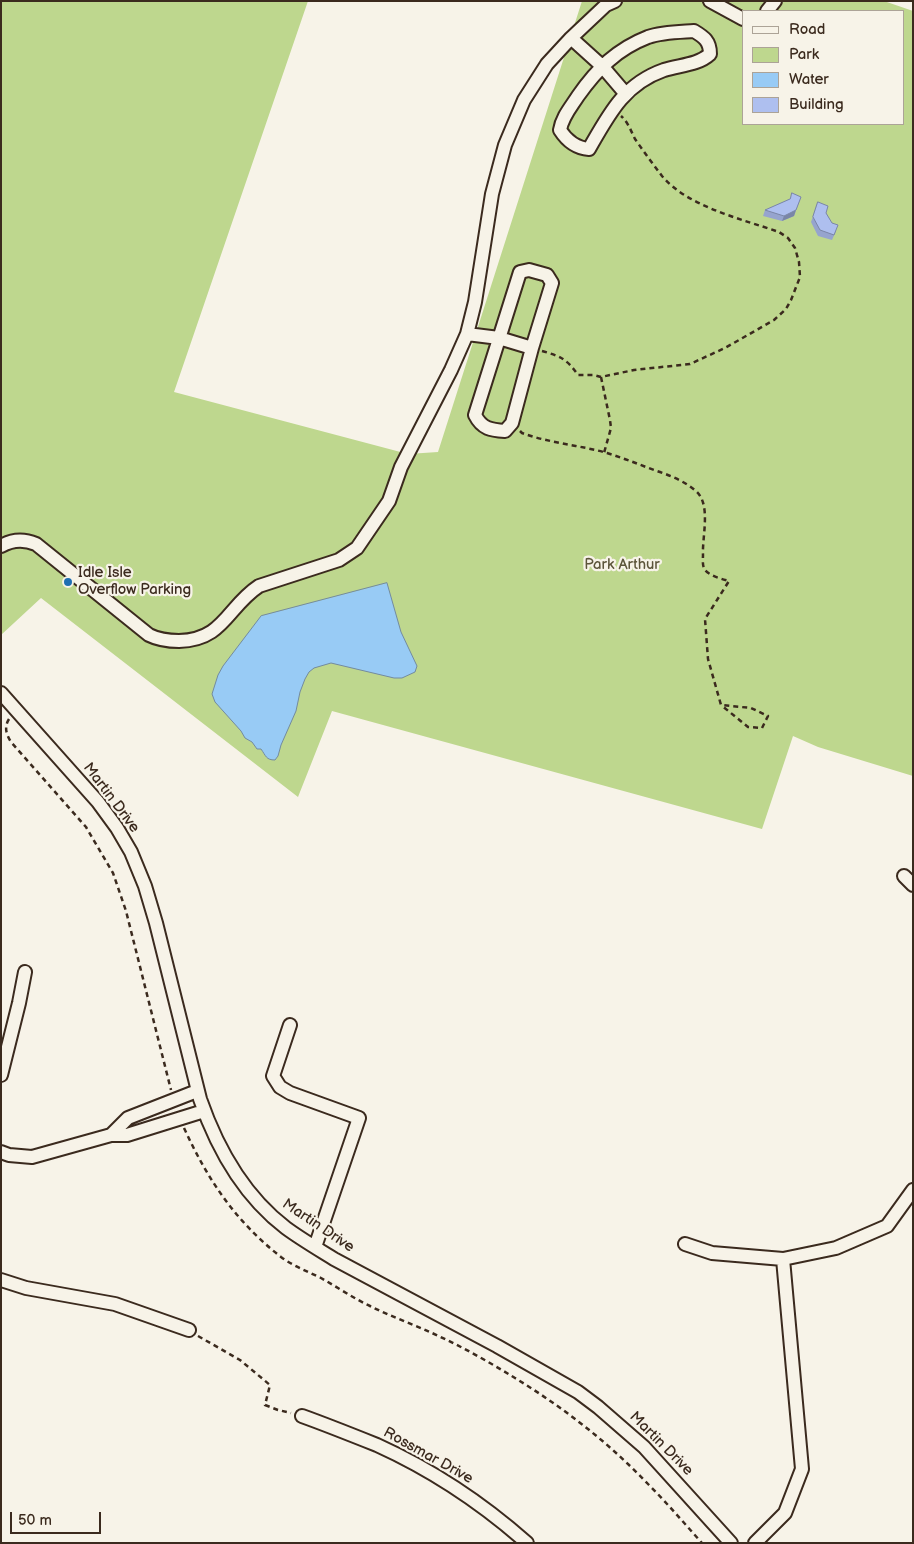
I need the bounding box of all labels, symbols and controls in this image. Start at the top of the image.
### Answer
legend [742,10,904,125]
text: Road [789,20,825,39]
text: Park [789,45,819,64]
text: Water [789,70,829,89]
text: Building [789,95,844,114]
park label: Park Arthur [584,556,660,574]
place label: Idle Isle Overflow Parking [78,564,191,599]
marker: Idle Isle Overflow Parking [62,576,74,588]
street label: Martin Drive [79,759,143,837]
street label: Martin Drive [279,1195,357,1257]
street label: Martin Drive [625,1408,697,1480]
street label: Rossmar Drive [380,1424,476,1488]
scale bar [12,1502,104,1534]
text: 50 m [18,1511,52,1530]

